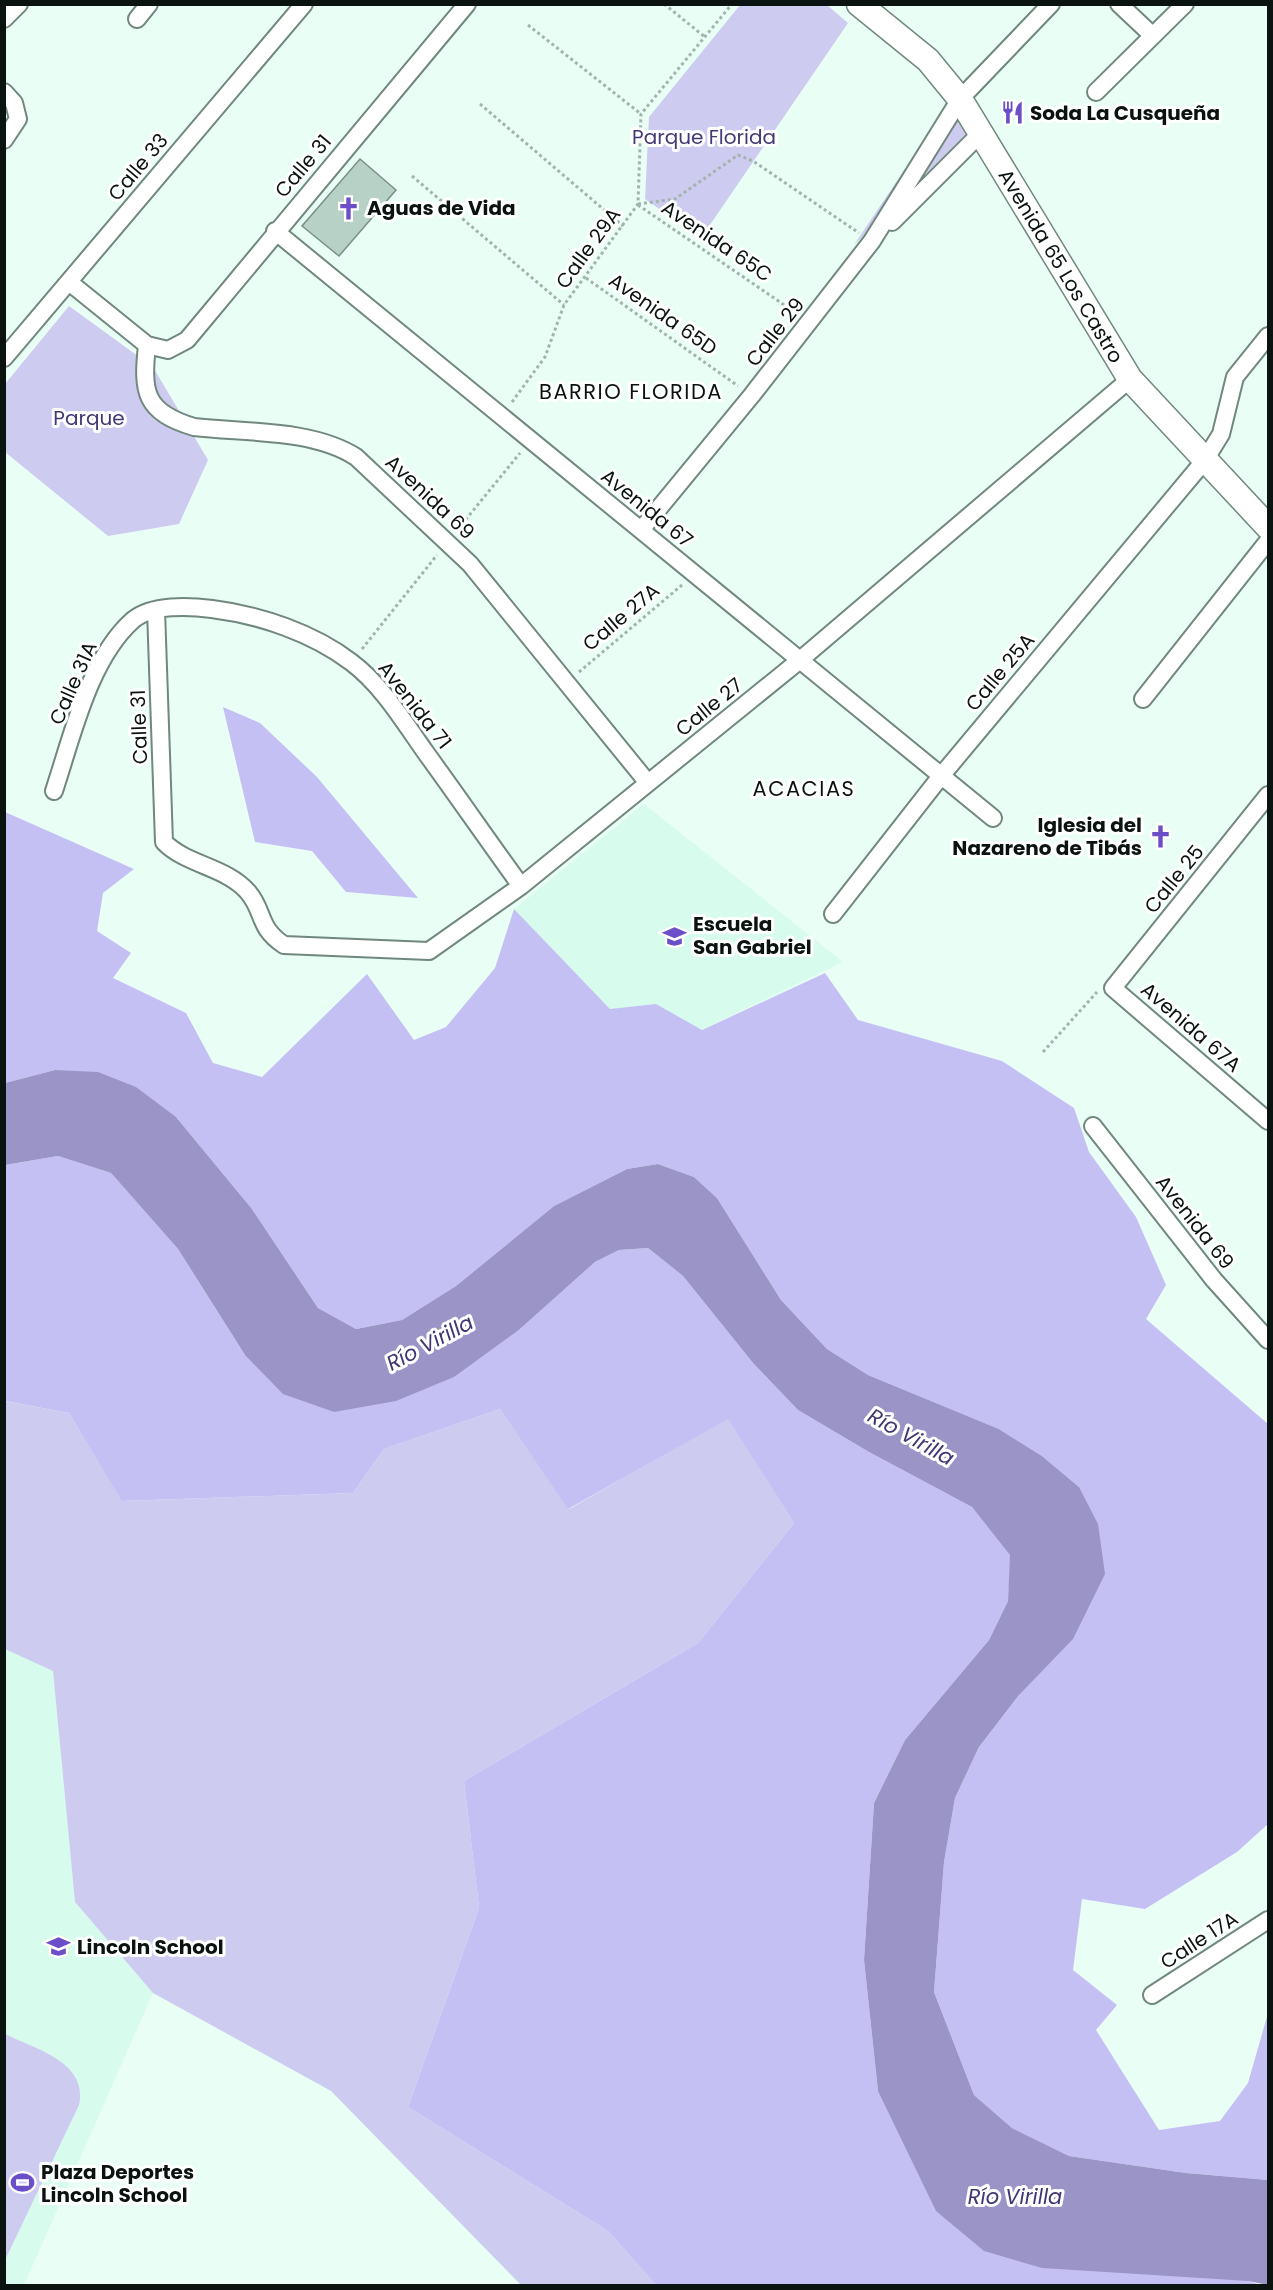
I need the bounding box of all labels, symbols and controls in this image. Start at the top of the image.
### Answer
place label: Soda La Cusqueña [1030,99,1220,127]
restaurant icon: Soda La Cusqueña [999,100,1025,126]
park label: Parque Florida [632,123,776,151]
street label: Calle 33 [102,127,174,207]
street label: Calle 31 [268,128,338,204]
street label: Avenida 65 Los Castro [992,164,1130,368]
place label: Aguas de Vida [367,194,516,222]
street label: Avenida 65C [656,194,778,288]
church icon: Aguas de Vida [336,195,362,221]
street label: Calle 29A [549,202,627,294]
street label: Avenida 65D [603,266,723,362]
street label: Calle 29 [739,292,811,372]
district label: BARRIO FLORIDA [539,377,723,406]
park label: Parque [53,404,125,432]
street label: Avenida 69 [379,448,481,546]
street label: Avenida 67 [595,462,699,554]
street label: Calle 27A [577,577,665,657]
street label: Calle 25A [959,627,1041,717]
street label: Calle 31A [42,637,104,729]
street label: Avenida 71 [372,655,458,755]
street label: Calle 27 [670,671,749,743]
street label: Calle 31 [124,689,154,765]
district label: ACACIAS [753,774,855,803]
place label: Iglesia del Nazareno de Tibás [952,811,1142,862]
church icon: Iglesia del Nazareno de Tibás [1147,823,1173,849]
street label: Calle 25 [1138,839,1210,919]
place label: Escuela San Gabriel [693,910,812,961]
school or university icon: Escuela San Gabriel [662,923,688,949]
street label: Avenida 67A [1135,976,1247,1078]
street label: Avenida 69 [1149,1169,1241,1275]
water label: Río Virilla [381,1308,478,1378]
water label: Río Virilla [863,1401,960,1472]
street label: Calle 17A [1155,1904,1243,1976]
place label: Lincoln School [77,1933,224,1961]
school or university icon: Lincoln School [46,1934,72,1960]
place label: Plaza Deportes Lincoln School [41,2158,194,2209]
sports icon: Plaza Deportes Lincoln School [10,2170,36,2196]
water label: Río Virilla [968,2182,1062,2211]

